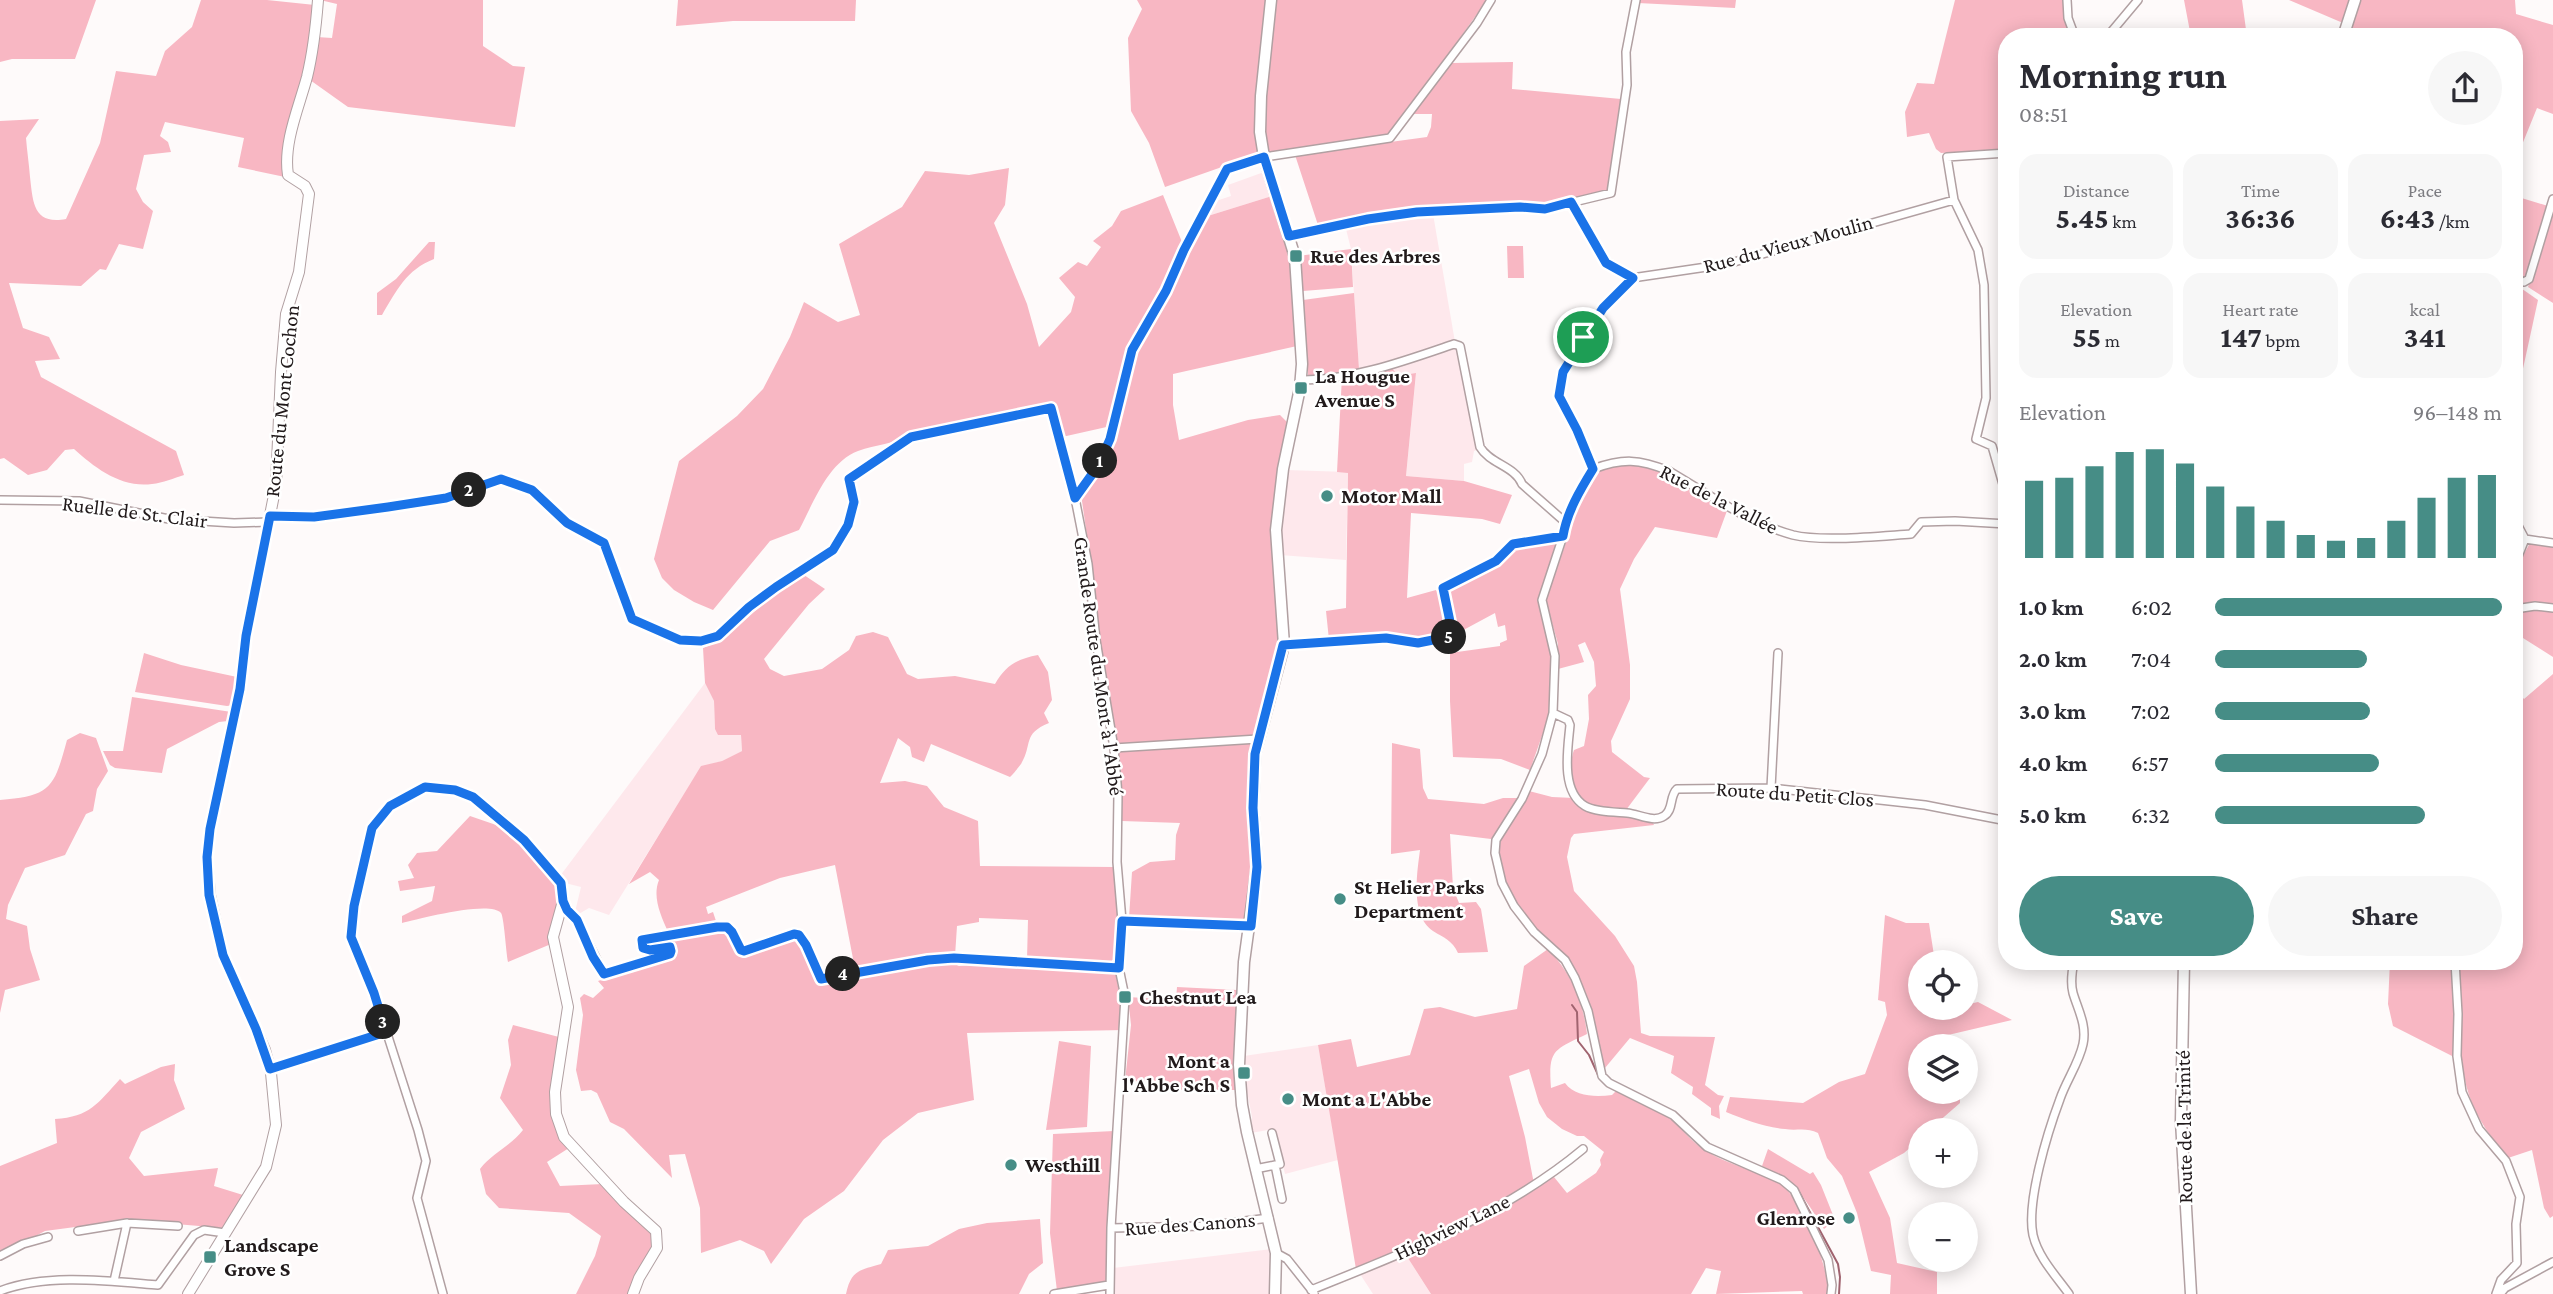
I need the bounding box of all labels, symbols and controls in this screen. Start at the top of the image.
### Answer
button: share [2428,51,2502,125]
text: Morning run [2019,54,2227,96]
text: 08:51 [2019,101,2068,127]
text: Distance [2063,180,2129,201]
text: Time [2241,180,2280,201]
text: Pace [2408,180,2442,201]
text: 5.45 [2056,201,2109,234]
text: 36:36 [2225,201,2296,234]
text: 6:43 [2380,201,2435,234]
street label: Rue du Vieux Moulin [1701,210,1875,278]
text: km [2109,211,2137,232]
text: /km [2435,211,2470,232]
place label: Rue des Arbres [1310,244,1441,268]
marker: Rue des Arbres [1288,248,1304,264]
text: Elevation [2060,299,2132,320]
text: Heart rate [2223,299,2298,320]
text: kcal [2410,299,2440,320]
street label: Route du Mont Cochon [260,304,304,498]
pin [1553,307,1613,367]
icon: arrive [1564,318,1602,356]
text: 55 [2072,320,2101,353]
text: 147 [2221,320,2262,353]
text: 341 [2404,320,2446,353]
text: m [2101,330,2120,351]
text: bpm [2262,330,2300,351]
place label: La Hougue Avenue S [1314,364,1410,412]
marker: La Hougue Avenue S [1293,380,1309,396]
text: Elevation [2019,399,2106,425]
text: 96–148 m [2413,399,2502,425]
pin: 1 [1082,444,1118,478]
text: 1 [1096,450,1103,471]
street label: Rue de la Vallée [1656,459,1782,539]
pin: 2 [452,472,486,508]
text: 2 [464,479,473,500]
place label: Motor Mall [1341,484,1442,508]
marker: Motor Mall [1319,488,1335,504]
street label: Ruelle de St. Clair [61,491,210,533]
street label: Grande Route du Mont à l'Abbé [1069,535,1129,797]
text: 1.0 km [2019,594,2084,620]
text: 6:02 [2131,594,2172,620]
pin: 5 [1432,620,1466,654]
text: 5 [1444,626,1453,647]
text: 2.0 km [2019,646,2087,672]
text: 7:04 [2131,646,2171,672]
text: 3.0 km [2019,698,2086,724]
text: 7:02 [2131,698,2170,724]
text: 4.0 km [2019,750,2088,776]
text: 6:57 [2131,750,2169,776]
street label: Route du Petit Clos [1715,777,1875,811]
text: 5.0 km [2019,802,2086,828]
text: 6:32 [2131,802,2170,828]
place label: St Helier Parks Department [1354,875,1485,923]
button: Save [2019,876,2254,956]
button: Share [2268,876,2502,956]
marker: St Helier Parks Department [1332,891,1348,907]
map controls [1908,950,1978,1272]
button: locate [1908,950,1978,1020]
pin: 4 [826,956,860,992]
text: 4 [837,963,848,984]
place label: Chestnut Lea [1139,985,1257,1009]
marker: Chestnut Lea [1117,989,1133,1005]
pin: 3 [366,1004,400,1040]
text: 3 [378,1011,387,1032]
button: layers [1908,1034,1978,1104]
place label: Mont a l'Abbe Sch S [1123,1049,1231,1097]
street label: Route de la Trinité [2171,1050,2197,1204]
marker: Mont a l'Abbe Sch S [1236,1065,1252,1081]
place label: Mont a L'Abbe [1302,1087,1432,1111]
marker: Mont a L'Abbe [1280,1091,1296,1107]
button: + [1908,1118,1978,1188]
place label: Westhill [1024,1153,1100,1177]
marker: Westhill [1003,1157,1019,1173]
street label: Highview Lane [1390,1189,1514,1265]
button: − [1908,1202,1978,1272]
place label: Glenrose [1756,1206,1835,1230]
street label: Rue des Canons [1124,1207,1256,1241]
marker: Glenrose [1841,1210,1857,1226]
place label: Landscape Grove S [224,1233,319,1281]
marker: Landscape Grove S [202,1249,218,1265]

